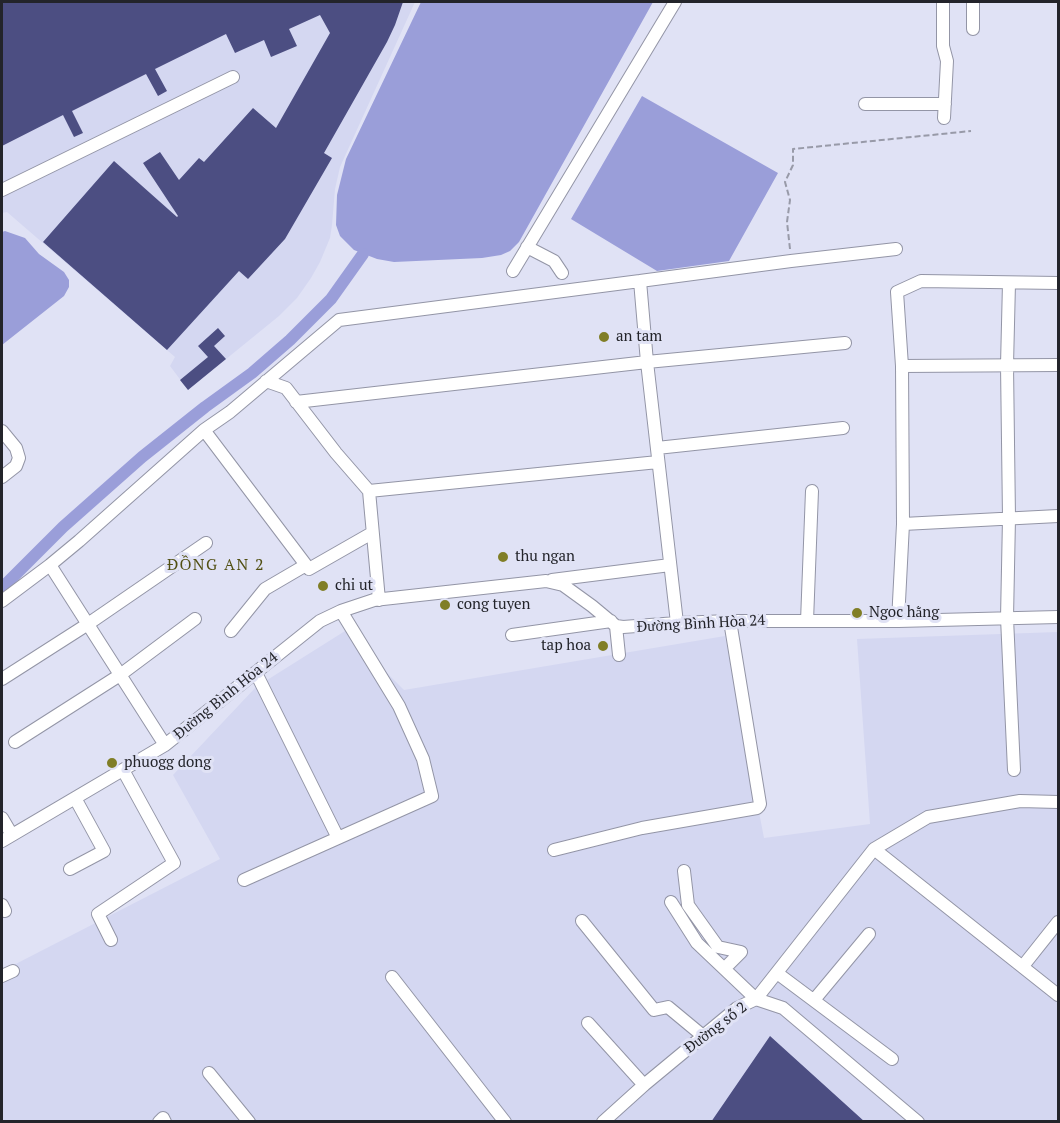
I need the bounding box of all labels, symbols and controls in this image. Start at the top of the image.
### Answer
place label: an tam [616,328,662,346]
marker: an tam [597,330,611,344]
place label: thu ngan [515,548,575,566]
marker: thu ngan [496,550,510,564]
district label: ĐỒNG AN 2 [167,555,265,575]
place label: chi ut [335,577,373,595]
marker: chi ut [316,579,330,593]
place label: cong tuyen [457,596,530,614]
marker: cong tuyen [438,598,452,612]
place label: Ngoc hằng [869,604,939,622]
marker: Ngoc hằng [850,606,864,620]
street label: Đường Bình Hòa 24 [636,612,766,636]
place label: tap hoa [541,637,591,655]
marker: tap hoa [596,639,610,653]
street label: Đường Bình Hòa 24 [170,649,282,743]
place label: phuogg dong [124,754,211,772]
marker: phuogg dong [105,756,119,770]
street label: Đường số 2 [681,999,751,1057]

